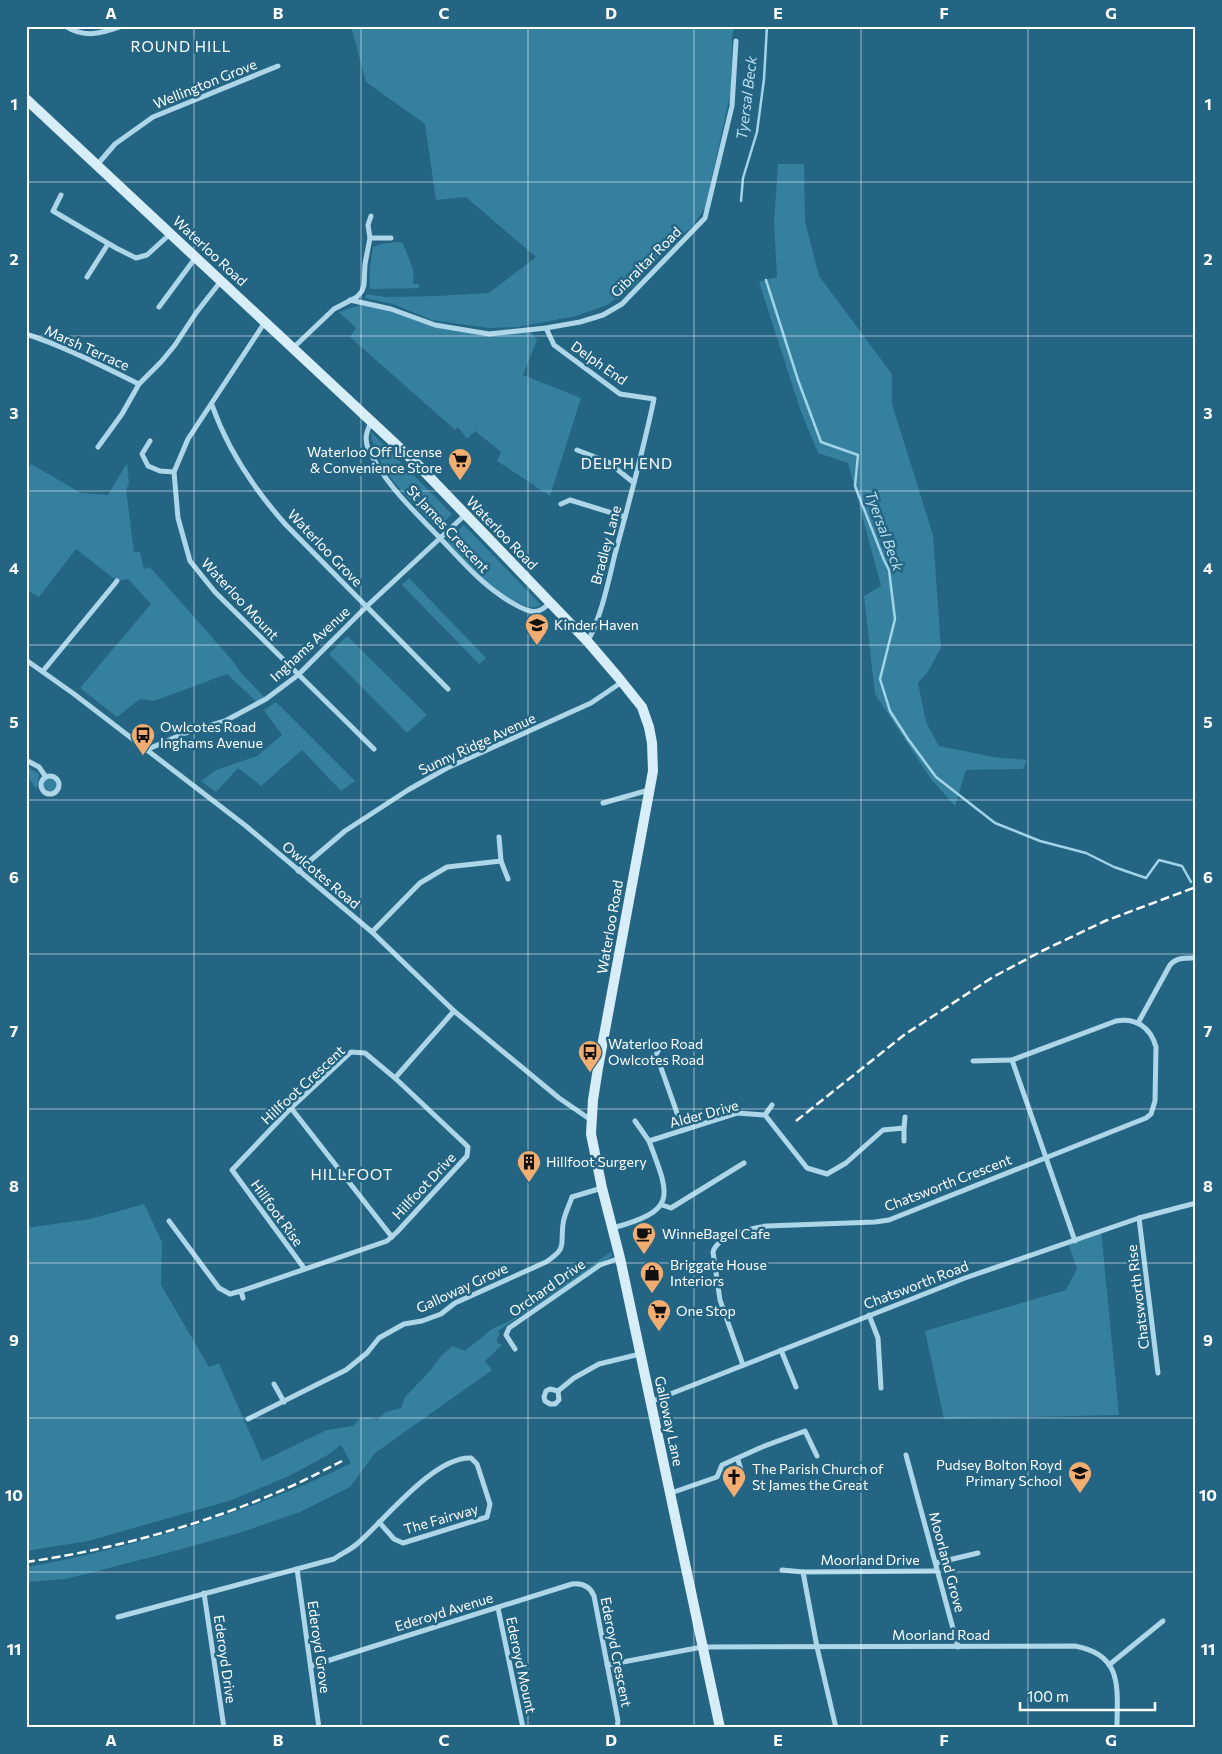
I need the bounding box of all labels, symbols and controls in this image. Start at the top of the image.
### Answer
text: A [105,3,117,22]
text: B [273,3,284,22]
text: C [439,3,450,22]
text: D [605,3,617,22]
text: E [773,3,783,22]
text: F [939,3,949,22]
text: G [1105,3,1117,22]
district label: ROUND HILL [131,37,231,55]
water label: Tyersal Beck [732,54,760,141]
street label: Wellington Grove [151,55,259,112]
text: 1 [10,94,18,113]
text: 1 [1204,94,1212,113]
street label: Waterloo Road [170,212,251,289]
street label: Gibraltar Road [607,223,684,300]
text: 2 [9,249,19,268]
text: 2 [1203,249,1213,268]
street label: Marsh Terrace [42,321,132,374]
street label: Delph End [568,337,631,388]
text: 3 [9,403,19,422]
text: 3 [1203,403,1213,422]
place label: Waterloo Off License & Convenience Store [307,443,442,476]
supermarket icon: Waterloo Off License & Convenience Store [447,447,473,481]
district label: DELPH END [581,454,673,472]
street label: St James Crescent [404,481,493,576]
water label: Tyersal Beck [862,488,908,574]
street label: Waterloo Road [463,493,542,573]
street label: Bradley Lane [587,503,624,586]
street label: Waterloo Grove [284,506,366,590]
street label: Waterloo Mount [198,554,283,643]
text: 4 [9,558,19,577]
text: 4 [1203,558,1213,577]
street label: Inghams Avenue [266,602,353,685]
school or university icon: Kinder Haven [524,612,550,646]
place label: Kinder Haven [554,616,639,633]
street label: Sunny Ridge Avenue [416,709,538,778]
text: 5 [9,712,19,731]
text: 5 [1203,712,1213,731]
place label: Owlcotes Road Inghams Avenue [160,718,263,751]
bus stop icon: Owlcotes Road Inghams Avenue [130,722,156,756]
street label: Owlcotes Road [279,837,364,912]
text: 6 [9,867,19,886]
text: 6 [1203,867,1213,886]
street label: Waterloo Road [593,879,626,975]
text: 7 [10,1021,19,1040]
text: 7 [1204,1021,1213,1040]
place label: Waterloo Road Owlcotes Road [608,1035,704,1068]
bus stop icon: Waterloo Road Owlcotes Road [577,1039,603,1073]
street label: Hillfoot Crescent [257,1041,348,1128]
street label: Alder Drive [667,1096,740,1131]
street label: Hillfoot Drive [388,1149,459,1223]
building icon: Hillfoot Surgery [516,1149,542,1183]
street label: Chatsworth Crescent [882,1150,1014,1215]
place label: Hillfoot Surgery [546,1153,647,1170]
district label: HILLFOOT [311,1165,393,1183]
text: 8 [9,1176,19,1195]
street label: Hillfoot Rise [248,1176,307,1249]
text: 8 [1203,1176,1213,1195]
cafe icon: WinneBagel Cafe [631,1221,657,1255]
place label: WinneBagel Cafe [662,1225,770,1242]
street label: Chatsworth Rise [1123,1244,1152,1350]
street label: Orchard Drive [505,1255,588,1320]
place label: Briggate House Interiors [670,1256,767,1289]
street label: Chatsworth Road [861,1257,971,1312]
street label: Galloway Grove [413,1259,510,1316]
shop icon: Briggate House Interiors [639,1260,665,1294]
supermarket icon: One Stop [646,1298,672,1332]
place label: One Stop [676,1302,736,1319]
text: 9 [9,1330,19,1349]
text: 9 [1203,1330,1213,1349]
street label: Galloway Lane [652,1374,687,1468]
place label: Pudsey Bolton Royd Primary School [936,1456,1062,1489]
place label: The Parish Church of St James the Great [752,1460,884,1493]
school or university icon: Pudsey Bolton Royd Primary School [1067,1460,1093,1494]
church icon: The Parish Church of St James the Great [721,1464,747,1498]
text: 10 [5,1485,23,1504]
text: 10 [1199,1485,1217,1504]
street label: The Fairway [402,1500,480,1537]
street label: Moorland Grove [926,1510,969,1614]
street label: Moorland Drive [820,1551,920,1568]
street label: Ederoyd Avenue [393,1589,495,1635]
street label: Ederoyd Crescent [597,1595,636,1709]
street label: Ederoyd Grove [305,1600,334,1694]
street label: Ederoyd Drive [211,1614,240,1704]
street label: Ederoyd Mount [503,1615,540,1715]
street label: Moorland Road [892,1626,990,1643]
text: 11 [7,1639,21,1658]
text: 11 [1201,1639,1215,1658]
scale bar [1020,1679,1154,1711]
text: 100 m [1027,1687,1069,1705]
text: A [105,1730,117,1749]
text: B [273,1730,284,1749]
text: C [439,1730,450,1749]
text: D [605,1730,617,1749]
text: E [773,1730,783,1749]
text: F [939,1730,949,1749]
text: G [1105,1730,1117,1749]

